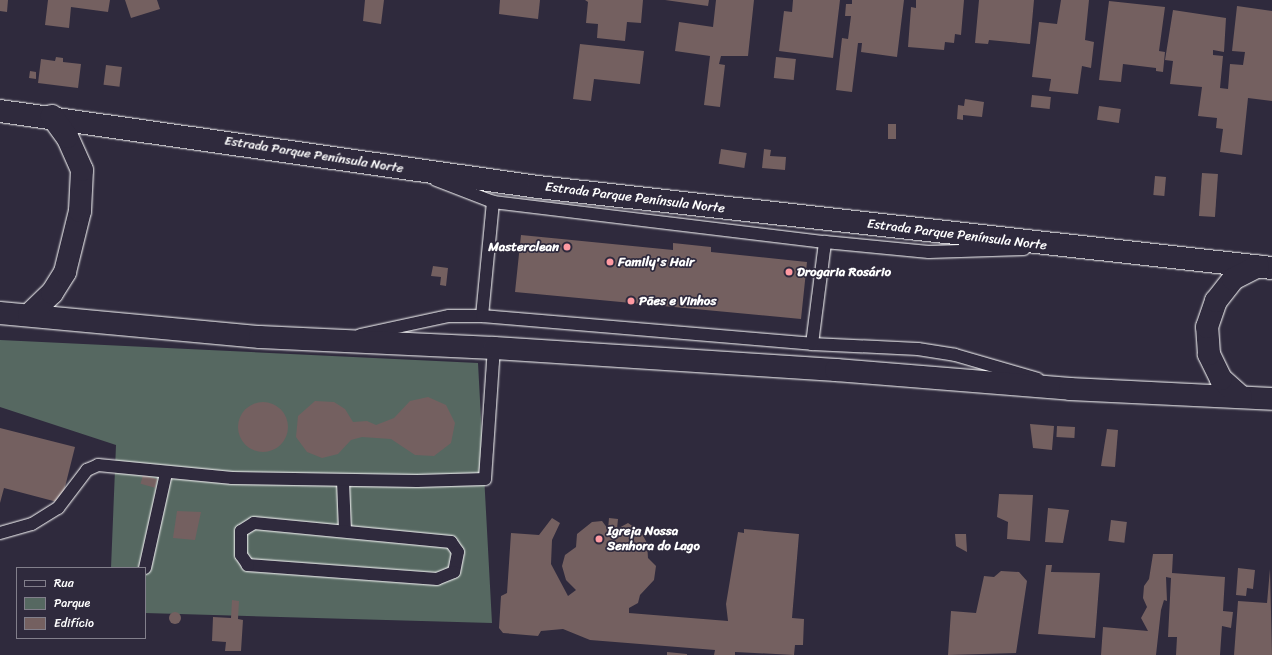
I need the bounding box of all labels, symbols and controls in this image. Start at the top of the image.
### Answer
street label: Estrada Parque Península Norte [223,133,405,177]
street label: Estrada Parque Península Norte [544,179,726,217]
street label: Estrada Parque Península Norte [866,216,1048,254]
place label: Masterclean [488,239,559,255]
marker: Masterclean [562,242,572,252]
place label: Family's Hair [618,254,694,270]
marker: Family's Hair [605,257,615,267]
place label: Drogaria Rosário [797,264,891,280]
marker: Drogaria Rosário [784,267,794,277]
place label: Pães e Vinhos [639,293,717,309]
marker: Pães e Vinhos [626,296,636,306]
place label: Igreja Nossa Senhora do Lago [607,524,700,555]
marker: Igreja Nossa Senhora do Lago [594,534,604,544]
legend [16,567,146,639]
text: Rua [54,572,74,594]
text: Parque [54,592,90,614]
text: Edifício [54,612,94,634]

